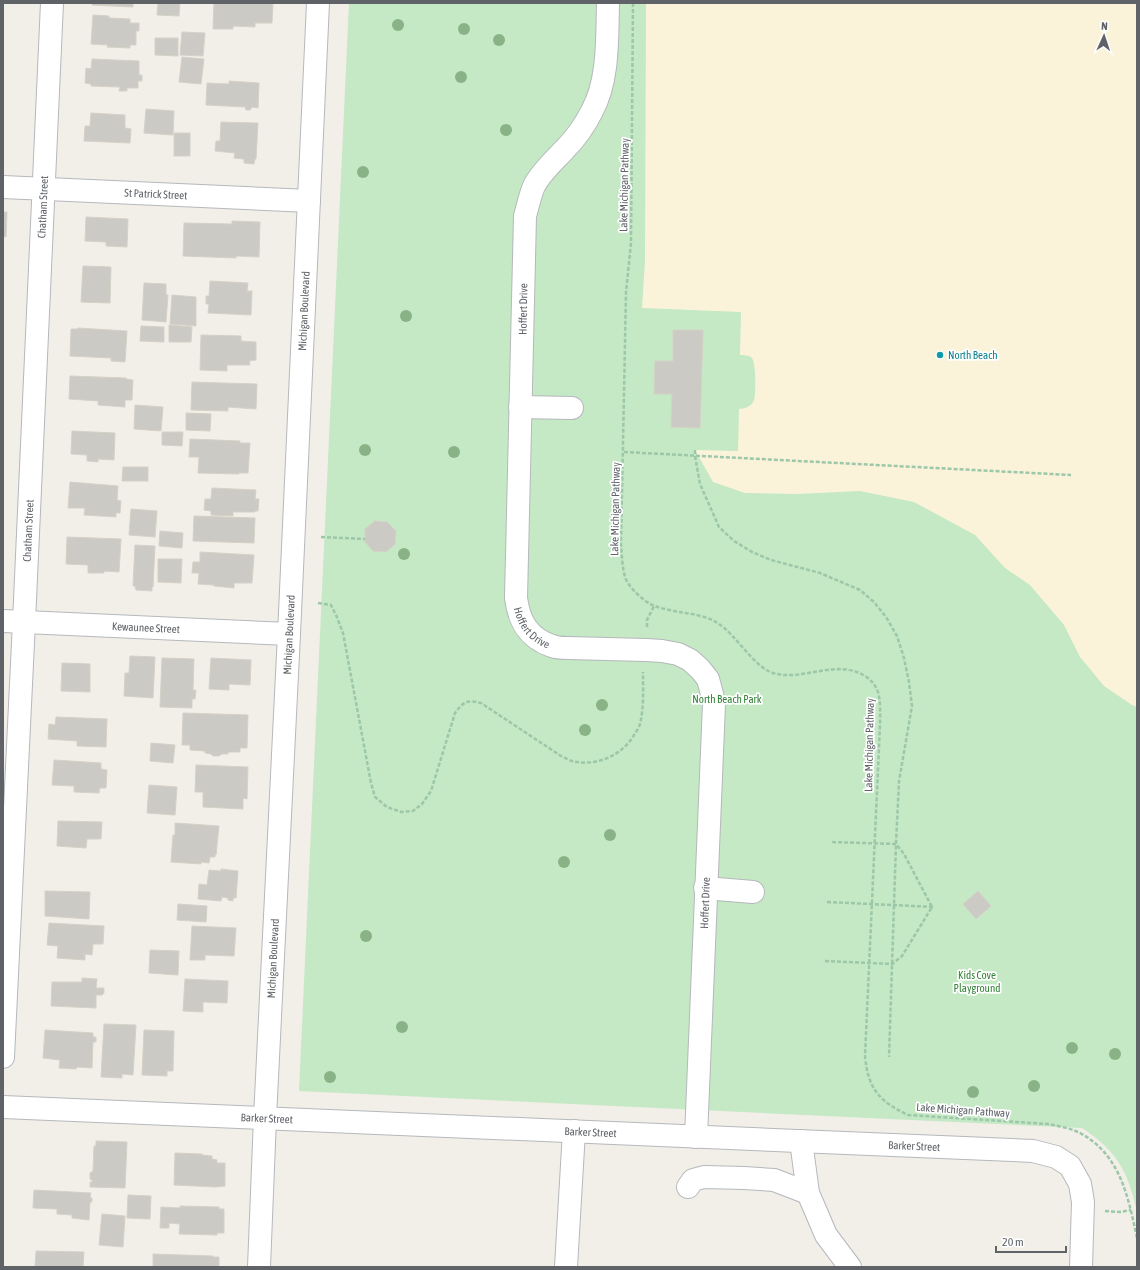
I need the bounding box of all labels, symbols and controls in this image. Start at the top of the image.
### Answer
north arrow [1084,16,1124,56]
text: N [1101,20,1108,32]
street label: Lake Michigan Pathway [617,138,631,232]
street label: Chatham Street [35,175,50,239]
street label: St Patrick Street [124,187,188,201]
street label: Michigan Boulevard [296,271,312,351]
street label: Hoffert Drive [517,283,529,335]
place label: North Beach [948,349,998,361]
marker: North Beach [935,350,945,360]
street label: Lake Michigan Pathway [608,462,622,556]
street label: Chatham Street [21,499,36,562]
street label: Michigan Boulevard [281,595,297,675]
street label: Hoffert Drive [512,606,552,651]
street label: Kewaunee Street [112,620,180,635]
park label: North Beach Park [692,693,762,705]
street label: Lake Michigan Pathway [862,698,876,792]
street label: Hoffert Drive [698,877,712,929]
street label: Michigan Boulevard [265,918,281,998]
park label: Kids Cove Playground [954,969,1000,994]
street label: Lake Michigan Pathway [916,1101,1011,1119]
street label: Barker Street [240,1111,293,1125]
street label: Barker Street [564,1125,617,1139]
street label: Barker Street [888,1139,940,1153]
scale bar [996,1228,1066,1254]
text: 20 m [1002,1235,1024,1249]

